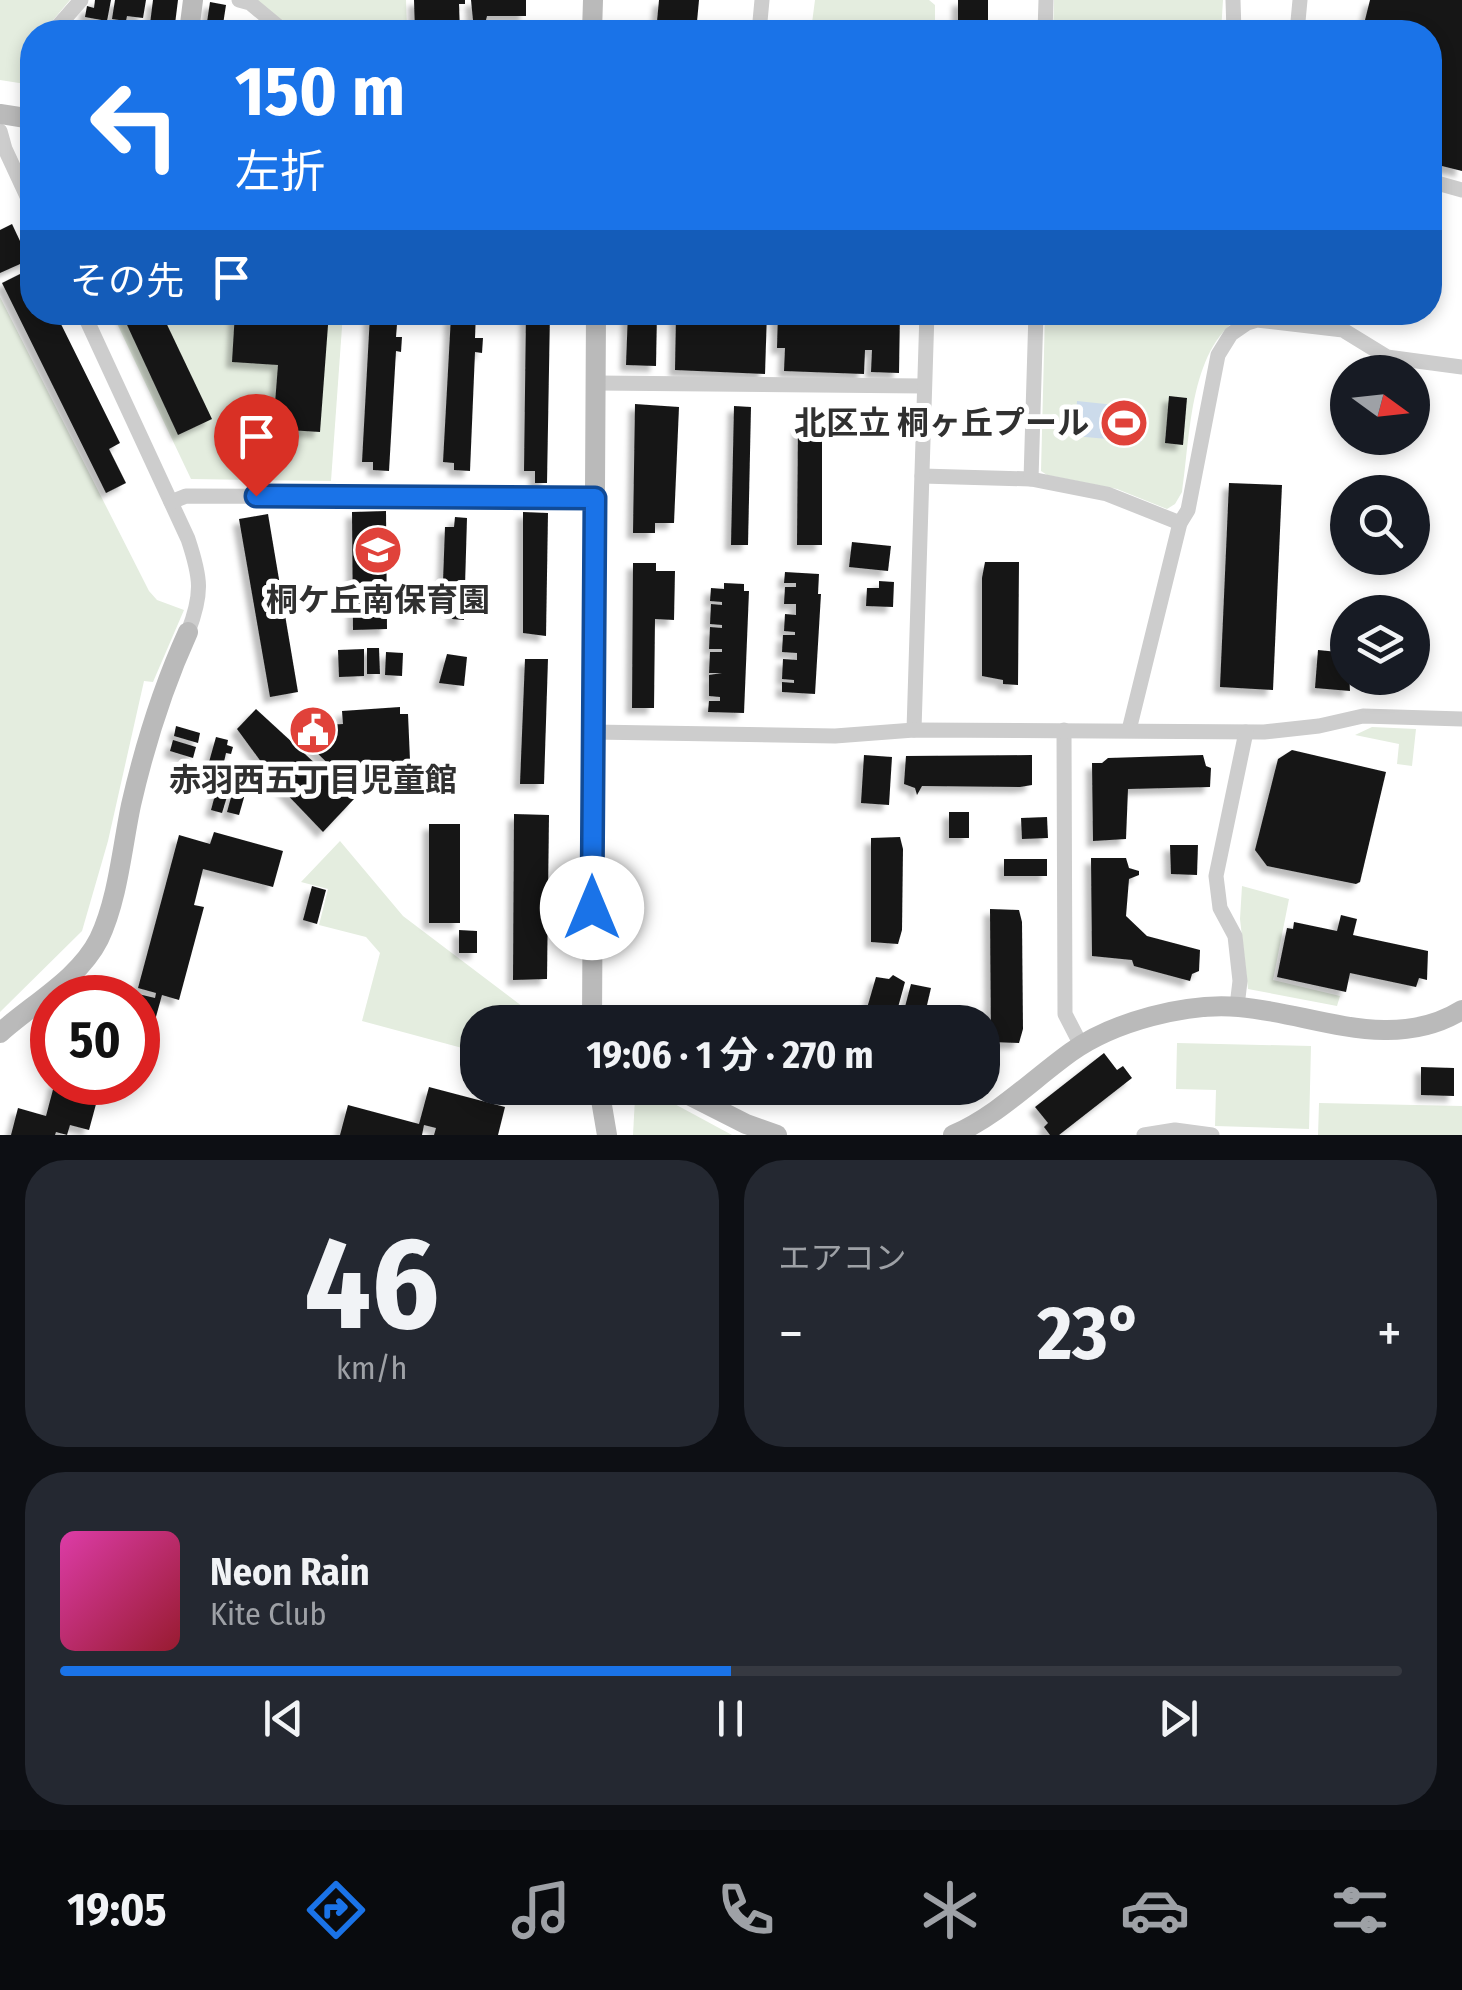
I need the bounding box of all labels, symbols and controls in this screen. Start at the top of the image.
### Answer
text: 150 m [235,50,405,134]
icon: left [70,60,200,190]
text: 左折 [235,145,325,199]
icon: arrive [204,250,259,305]
text: その先 [70,258,184,304]
north arrow [1330,355,1430,455]
map controls [1330,355,1430,695]
pin [214,394,299,497]
sports icon: 北区立 桐ヶ丘プール [1098,397,1150,449]
place label: 北区立 桐ヶ丘プール [794,404,1089,442]
icon: arrive [229,409,284,464]
button: search [1330,475,1430,575]
school or university icon: 桐ケ丘南保育園 [352,524,404,576]
place label: 桐ケ丘南保育園 [266,581,490,619]
button: layers [1330,595,1430,695]
public building icon: 赤羽西五丁目児童館 [287,704,339,756]
place label: 赤羽西五丁目児童館 [169,761,457,799]
position arrow [540,856,644,960]
speed limit sign: 50 [30,975,160,1105]
text: 19:06 · 1 分 · 270 m [587,1032,873,1078]
text: 46 [304,1206,439,1362]
text: エアコン [779,1239,907,1277]
text: 23° [1037,1289,1143,1379]
text: − [779,1301,803,1367]
text: + [1377,1301,1402,1367]
text: km/h [336,1349,407,1387]
text: Neon Rain [210,1549,370,1595]
text: Kite Club [210,1595,326,1633]
icon: previous [256,1691,311,1746]
icon: pause [703,1691,758,1746]
icon: next [1151,1691,1206,1746]
icon: directions [301,1875,371,1945]
icon: music [506,1875,576,1945]
icon: phone [711,1875,781,1945]
icon: climate [915,1875,985,1945]
icon: car [1120,1875,1190,1945]
icon: filters [1325,1875,1395,1945]
text: 19:05 [67,1883,167,1937]

